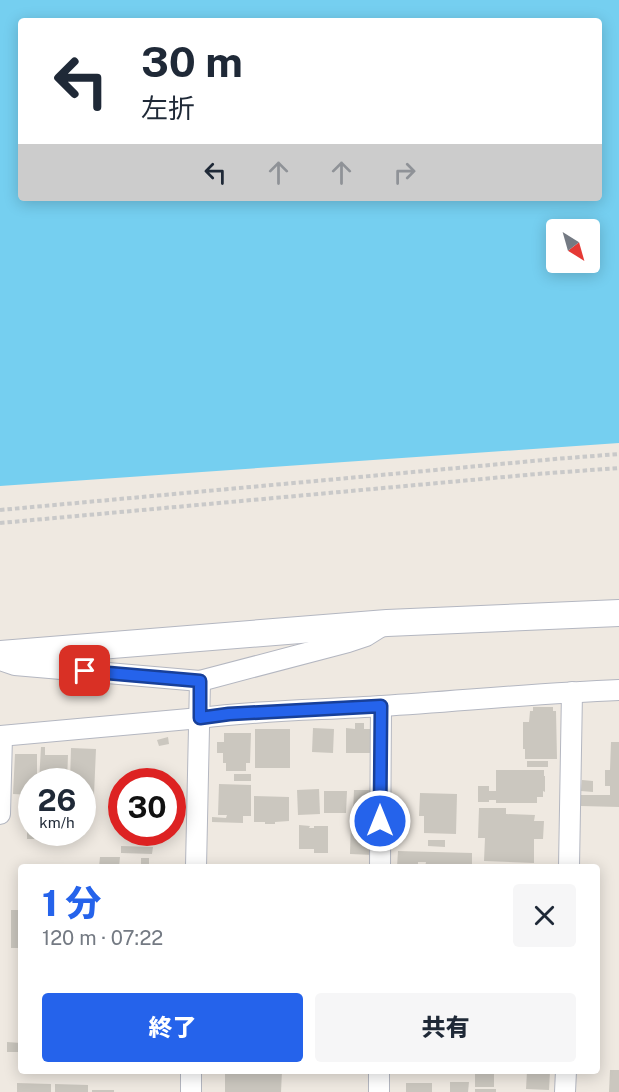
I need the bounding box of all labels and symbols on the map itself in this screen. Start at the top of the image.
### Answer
north arrow [546,219,600,273]
pin [59,645,110,696]
speed limit sign: 30 [108,768,186,846]
position arrow [348,789,412,853]

